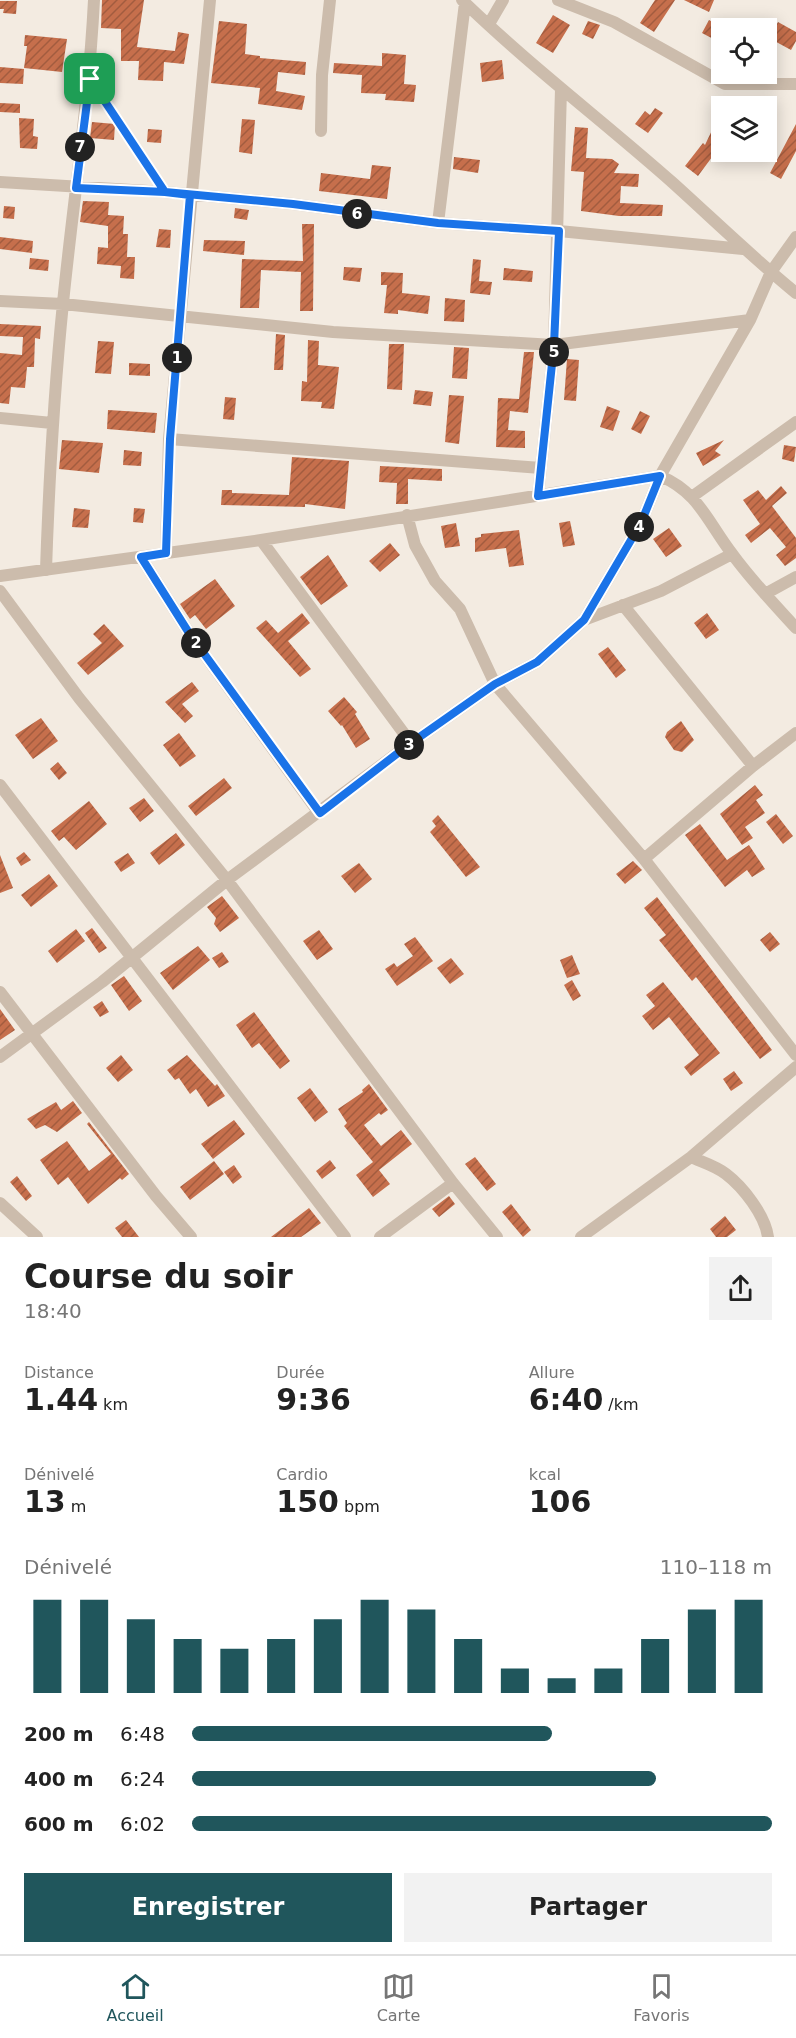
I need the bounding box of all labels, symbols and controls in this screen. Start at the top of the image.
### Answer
map controls [711,18,777,162]
button: locate [711,18,777,84]
pin [64,53,115,104]
icon: arrive [73,62,106,95]
button: layers [711,96,777,162]
pin: 7 [65,132,95,162]
text: 7 [74,137,86,156]
pin: 6 [342,199,372,229]
text: 6 [351,204,363,223]
pin: 5 [539,337,569,367]
text: 5 [548,342,560,361]
pin: 1 [162,343,192,373]
text: 1 [171,348,183,367]
pin: 4 [624,512,654,542]
text: 4 [633,517,645,536]
pin: 2 [181,628,211,658]
text: 2 [190,633,202,652]
pin: 3 [394,730,424,760]
text: 3 [403,735,415,754]
text: Course du soir [24,1257,293,1296]
button: share [709,1257,772,1320]
text: 18:40 [24,1299,82,1323]
text: Distance [24,1363,94,1382]
text: Durée [276,1363,325,1382]
text: Allure [529,1363,575,1382]
text: 1.44 [24,1382,98,1417]
text: 9:36 [276,1382,351,1417]
text: 6:40 [529,1382,603,1417]
text: km [98,1395,128,1414]
text: /km [603,1395,639,1414]
text: Dénivelé [24,1465,94,1484]
text: Cardio [276,1465,328,1484]
text: kcal [529,1465,561,1484]
text: 13 [24,1484,66,1519]
text: 150 [276,1484,339,1519]
text: 106 [529,1484,591,1519]
text: m [66,1497,86,1516]
text: bpm [339,1497,380,1516]
text: Dénivelé [24,1555,112,1579]
text: 110–118 m [660,1555,772,1579]
text: 200 m [24,1722,94,1746]
text: 6:48 [120,1722,165,1746]
text: 400 m [24,1767,94,1791]
text: 6:24 [120,1767,165,1791]
text: 600 m [24,1812,94,1836]
text: 6:02 [120,1812,165,1836]
button: Enregistrer [24,1873,392,1942]
button: Partager [404,1873,772,1942]
tab: Accueil [107,1970,164,2025]
tab: Carte [377,1970,420,2025]
tab: Favoris [633,1970,689,2025]

